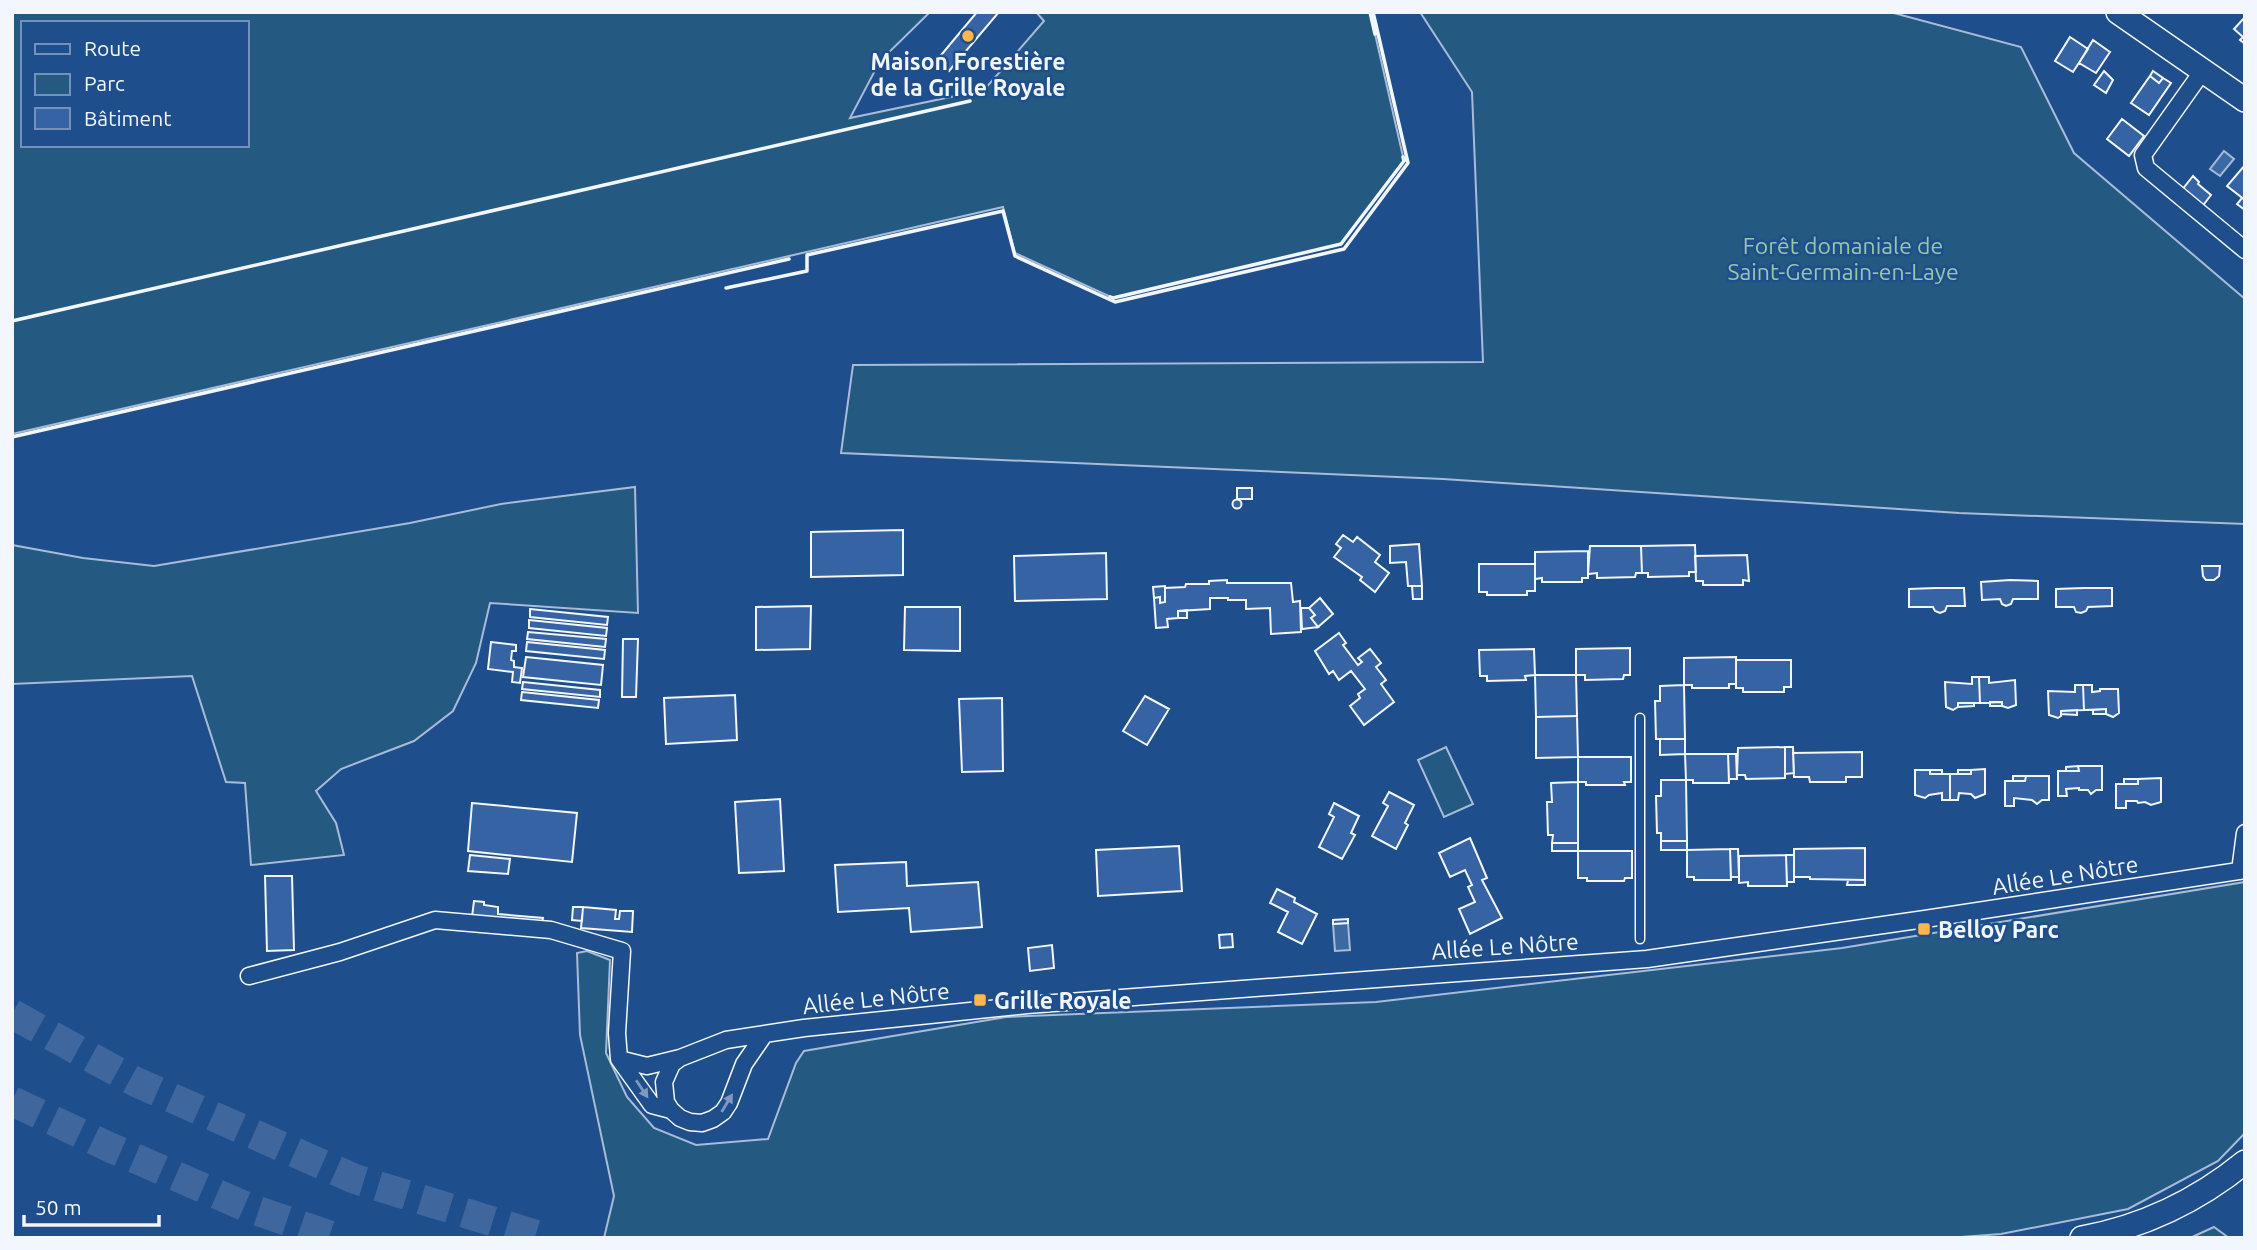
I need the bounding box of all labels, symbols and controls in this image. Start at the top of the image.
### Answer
legend [21,21,248,147]
marker: Maison Forestière de la Grille Royale [960,28,976,44]
text: Route [84,36,141,60]
place label: Maison Forestière de la Grille Royale [870,49,1066,100]
text: Parc [84,71,125,95]
text: Bâtiment [84,106,171,130]
park label: Forêt domaniale de Saint-Germain-en-Laye [1727,233,1959,284]
street label: Allée Le Nôtre [1990,851,2140,899]
place label: Belloy Parc [1938,917,2059,942]
marker: Belloy Parc [1916,921,1932,937]
street label: Allée Le Nôtre [1430,928,1580,964]
street label: Allée Le Nôtre [801,978,951,1018]
place label: Grille Royale [994,988,1131,1013]
marker: Grille Royale [972,992,988,1008]
one-way arrow [635,1080,648,1099]
one-way arrow [721,1094,733,1113]
scale bar [24,1184,159,1228]
text: 50 m [35,1195,82,1219]

